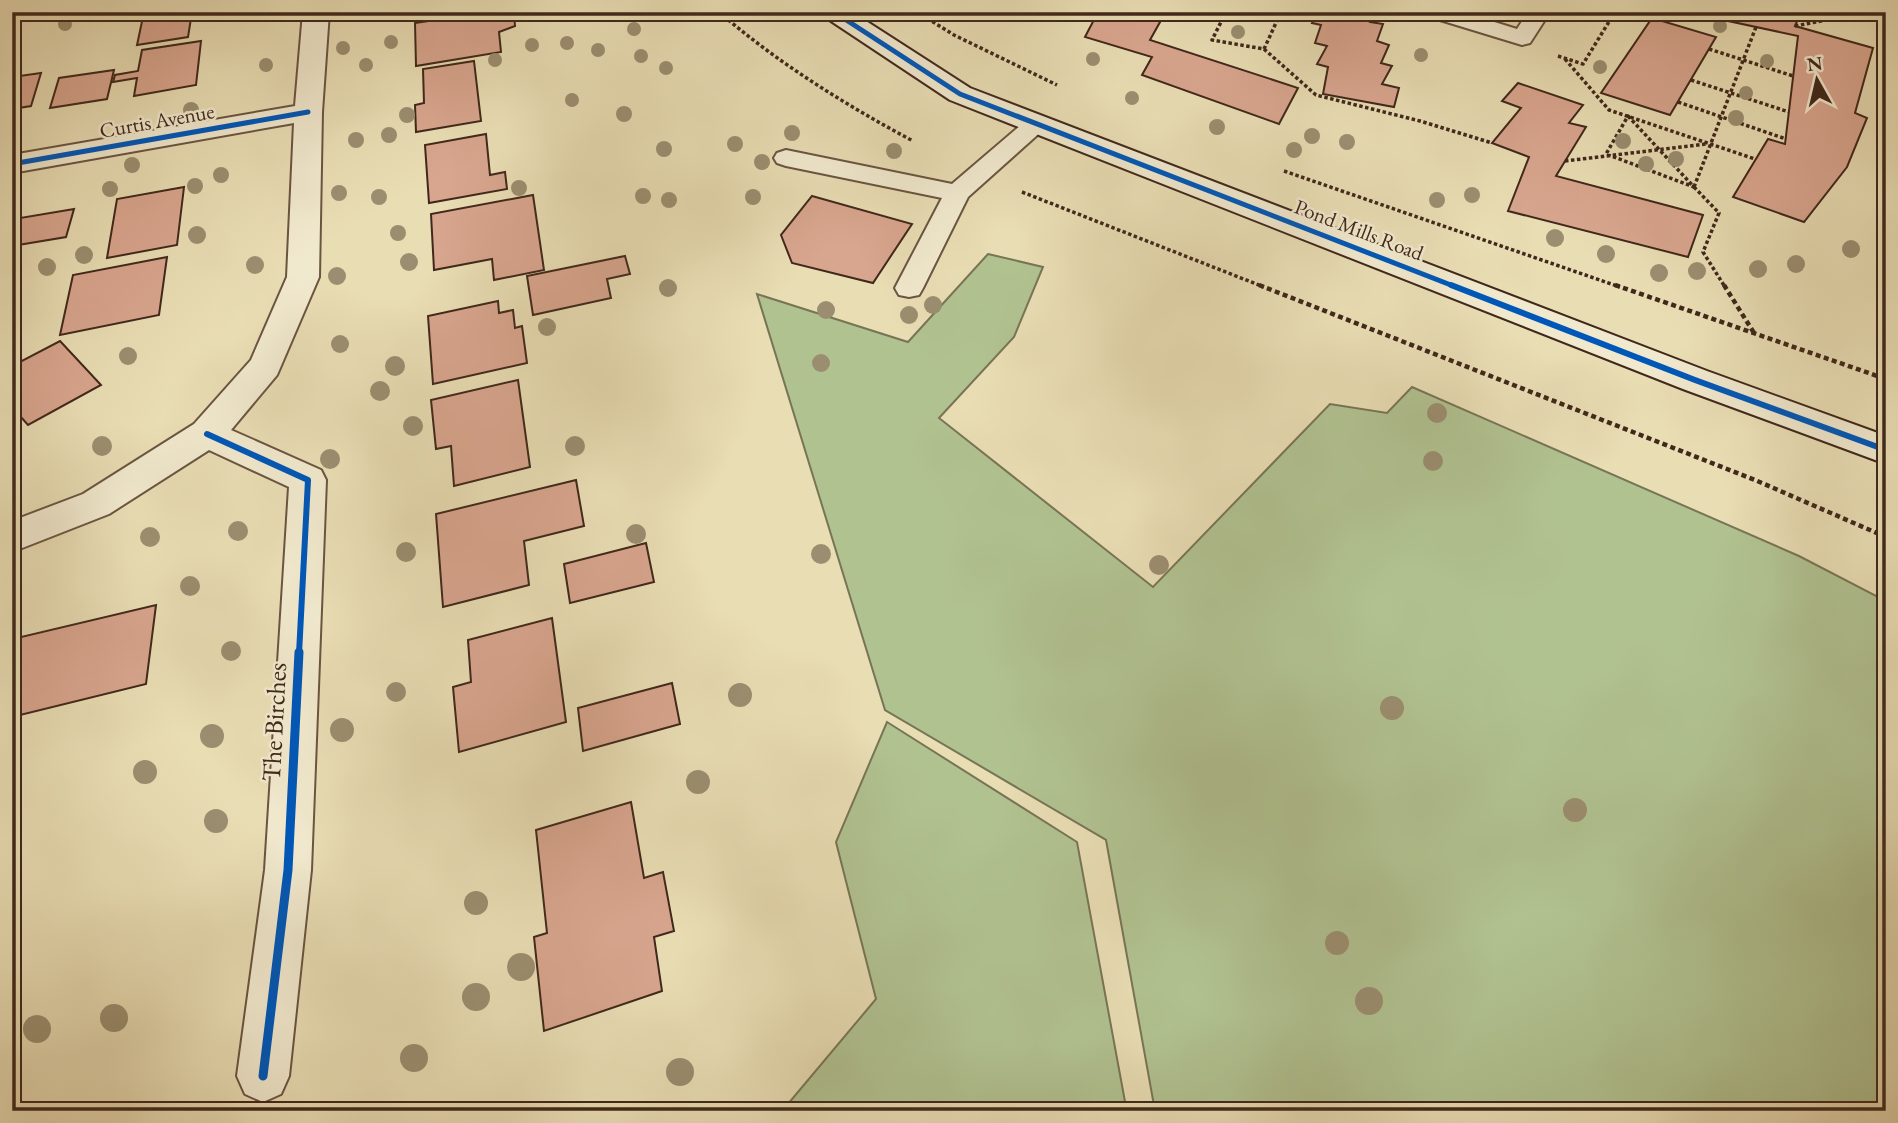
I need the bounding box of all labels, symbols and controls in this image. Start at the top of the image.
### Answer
north arrow [1783,46,1853,116]
text: N [1805,50,1825,77]
street label: Curtis Avenue [97,97,216,144]
street label: Pond Mills Road [1291,193,1428,267]
street label: The Birches [254,662,294,782]

